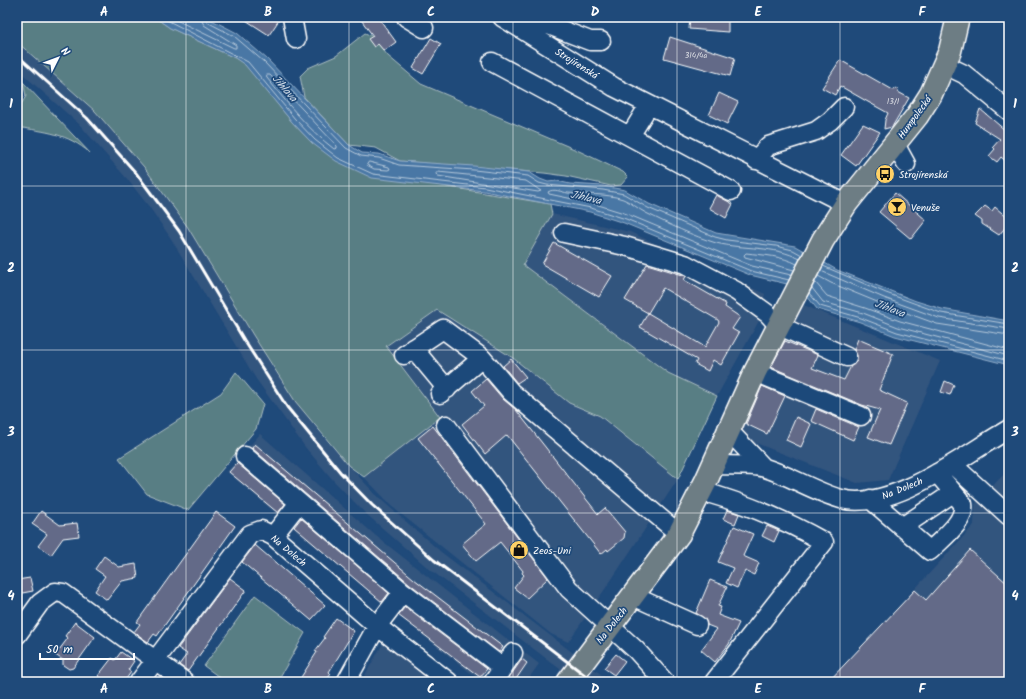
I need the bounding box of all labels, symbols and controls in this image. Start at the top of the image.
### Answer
text: A [100,2,108,23]
text: B [264,2,272,23]
text: C [427,2,435,23]
text: D [591,2,600,23]
text: E [754,2,762,23]
text: F [918,2,926,23]
north arrow [38,38,78,78]
text: N [56,43,74,61]
street label: Strojírenská [552,44,602,84]
house number: 314/4a [685,49,707,62]
water label: Jihlava [267,71,302,107]
street label: Humpolecká [894,92,937,142]
text: 1 [9,94,13,115]
text: 1 [1013,94,1017,115]
house number: 13/1 [887,95,900,108]
bus stop icon: Strojírenská [874,163,896,185]
place label: Strojírenská [899,167,949,183]
water label: Jihlava [568,186,604,210]
bar icon: Venuše [886,196,908,218]
place label: Venuše [911,200,940,216]
text: 2 [7,258,15,279]
text: 2 [1011,258,1019,279]
water label: Jihlava [872,295,908,323]
text: 3 [6,422,15,443]
text: 3 [1010,422,1019,443]
street label: Na Dolech [879,473,925,504]
street label: Na Dolech [267,531,310,571]
shop icon: Zeos-Uni [508,539,530,561]
place label: Zeos-Uni [533,543,571,559]
text: 4 [7,586,15,607]
text: 4 [1011,586,1019,607]
street label: Na Dolech [592,604,631,648]
scale bar [40,635,134,661]
text: 50 m [46,640,73,659]
text: A [100,679,108,699]
text: B [264,679,272,699]
text: C [427,679,435,699]
text: D [591,679,600,699]
text: E [754,679,762,699]
text: F [918,679,926,699]

